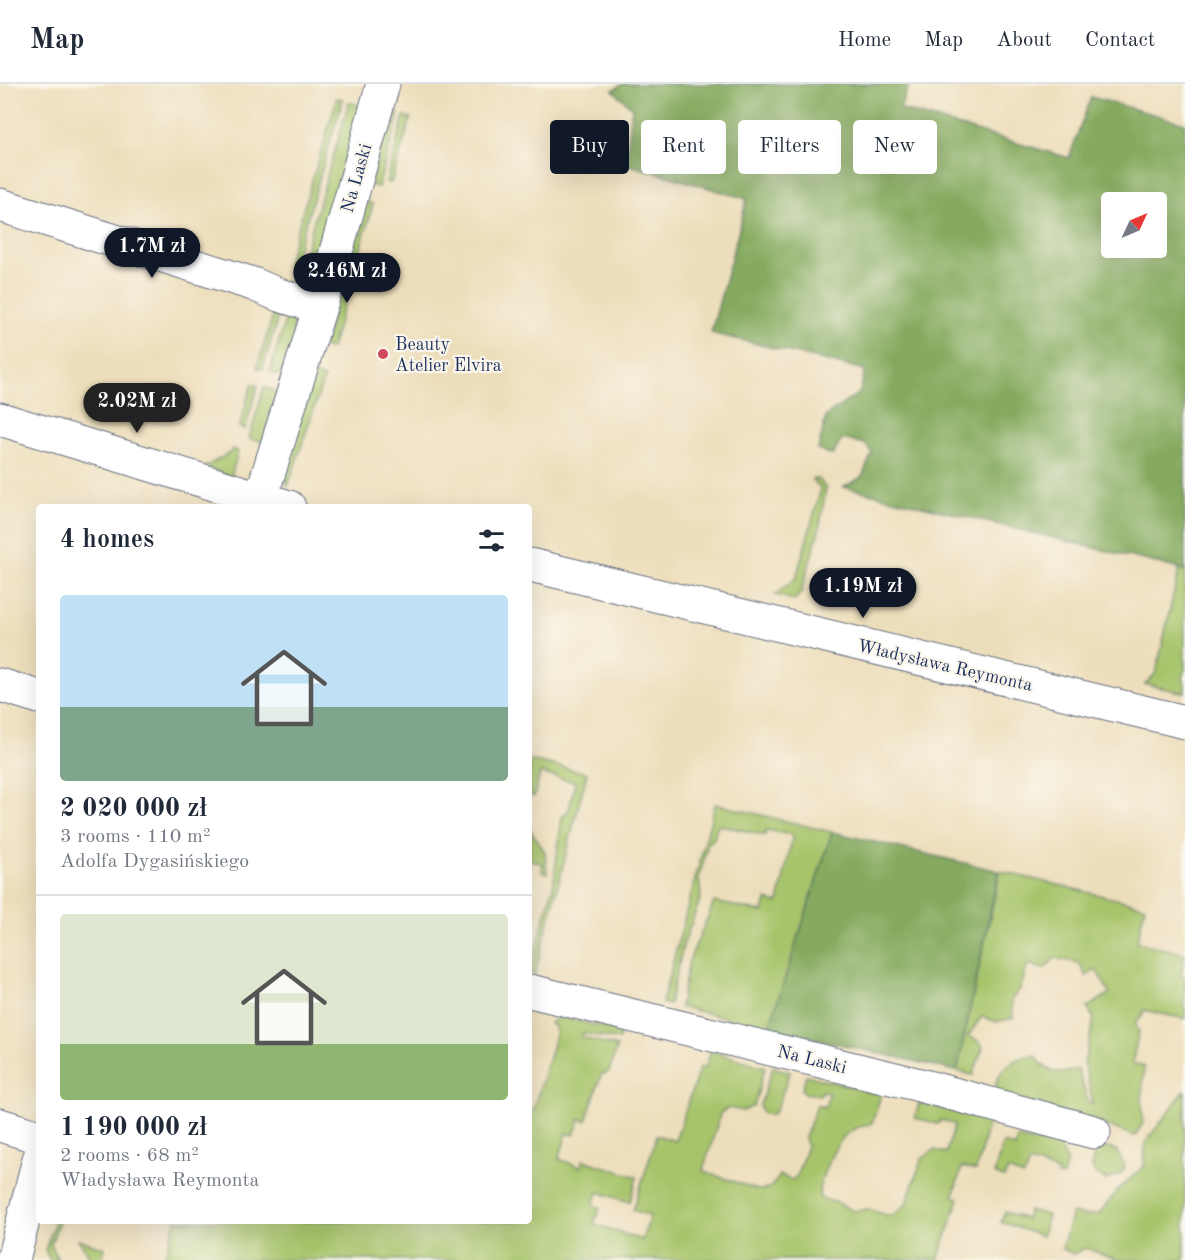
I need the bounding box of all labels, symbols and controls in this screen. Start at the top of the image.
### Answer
text: Map [30,27,84,55]
text: Home [838,30,891,51]
text: Map [924,30,963,51]
text: About [996,30,1052,51]
text: Contact [1085,30,1155,51]
chip: Buy [550,120,629,174]
chip: Rent [641,120,726,174]
chip: Filters [738,120,841,174]
chip: New [853,120,937,174]
street label: Na Laski [339,142,375,215]
north arrow [1101,192,1167,258]
map controls [1101,192,1167,258]
pin: 1.7M zł [97,228,207,279]
text: 1.7M zł [118,237,186,257]
pin: 2.46M zł [285,253,409,304]
text: 2.46M zł [307,262,387,282]
place label: Beauty Atelier Elvira [395,336,502,375]
marker: Beauty Atelier Elvira [376,347,390,361]
pin: 2.02M zł [75,383,199,434]
text: 2.02M zł [97,392,177,412]
icon: filters [475,524,508,557]
text: 4 homes [60,527,154,553]
pin: 1.19M zł [801,568,925,619]
text: 1.19M zł [823,577,903,597]
icon: home [230,634,338,742]
street label: Władysława Reymonta [855,637,1034,695]
text: 2 020 000 zł [60,796,207,822]
text: 3 rooms · 110 m² [60,827,210,847]
text: Adolfa Dygasińskiego [60,852,249,872]
icon: home [230,953,338,1061]
street label: Na Laski [775,1043,848,1077]
text: 1 190 000 zł [60,1115,207,1141]
text: 2 rooms · 68 m² [60,1146,199,1166]
text: Władysława Reymonta [60,1171,259,1191]

